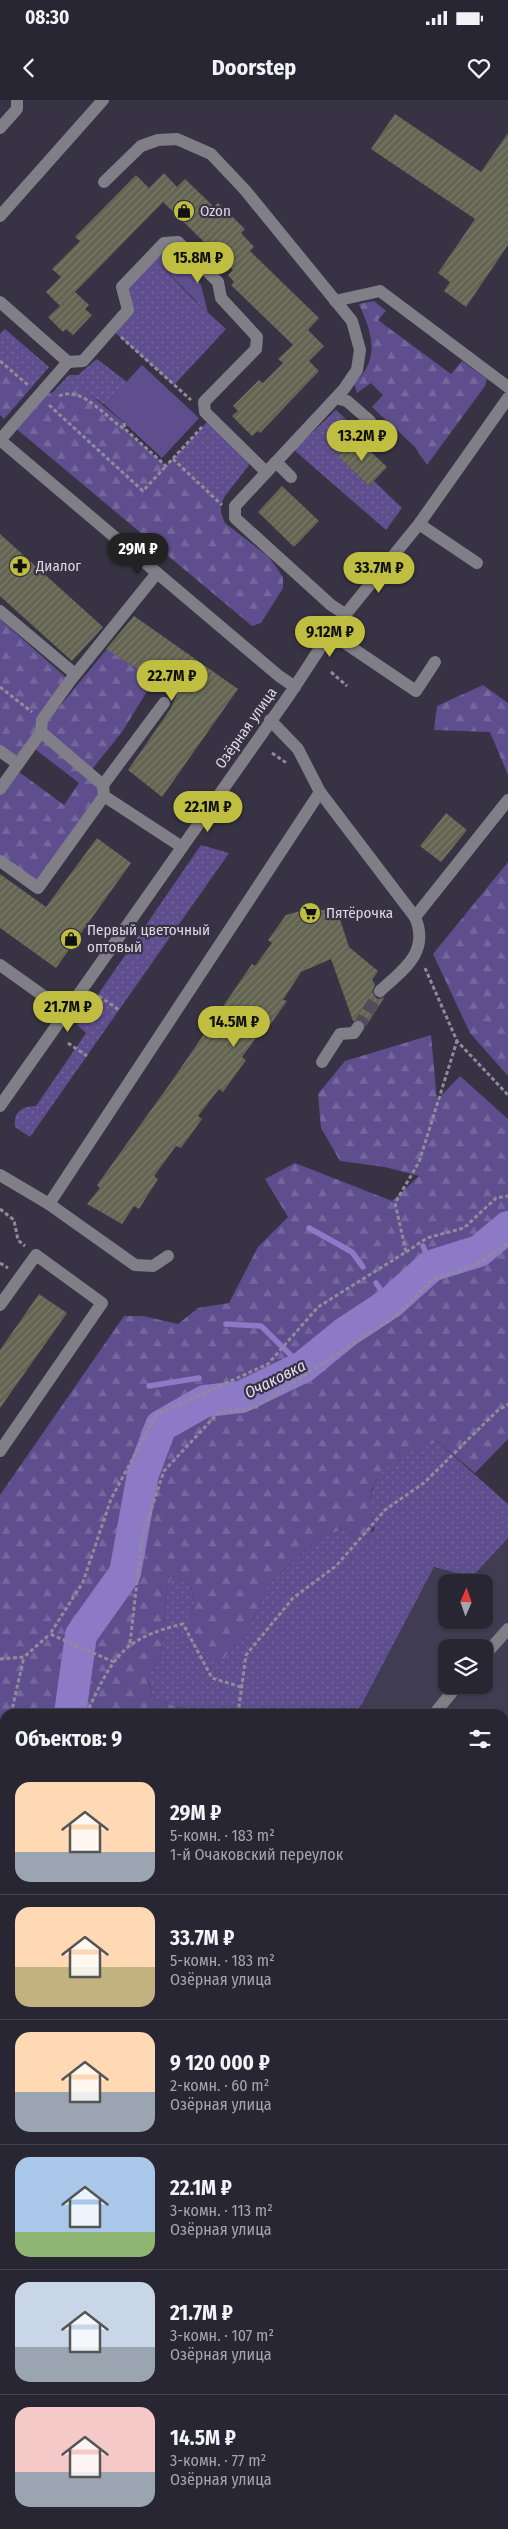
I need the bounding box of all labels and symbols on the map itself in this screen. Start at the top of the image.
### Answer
shop icon: Ozon [172,199,196,223]
place label: Ozon [200,202,231,220]
pin: 15.8M ₽ [152,242,244,284]
pin: 13.2M ₽ [316,420,408,462]
pin: 29M ₽ [103,532,173,575]
pin: 33.7M ₽ [333,552,425,594]
pharmacy icon: Диалог [8,554,32,578]
place label: Диалог [35,557,81,575]
pin: 9.12M ₽ [284,616,376,658]
pin: 22.7M ₽ [126,660,218,702]
street label: Озёрная улица [211,684,281,772]
pin: 22.1M ₽ [162,790,254,833]
supermarket icon: Пятёрочка [298,901,322,925]
place label: Пятёрочка [326,904,393,922]
place label: Первый цветочный оптовый [87,921,210,956]
shop icon: Первый цветочный оптовый [59,927,83,951]
pin: 21.7M ₽ [22,990,114,1033]
pin: 14.5M ₽ [188,1006,280,1048]
water label: Очаковка [241,1356,309,1402]
north arrow [438,1574,492,1629]

